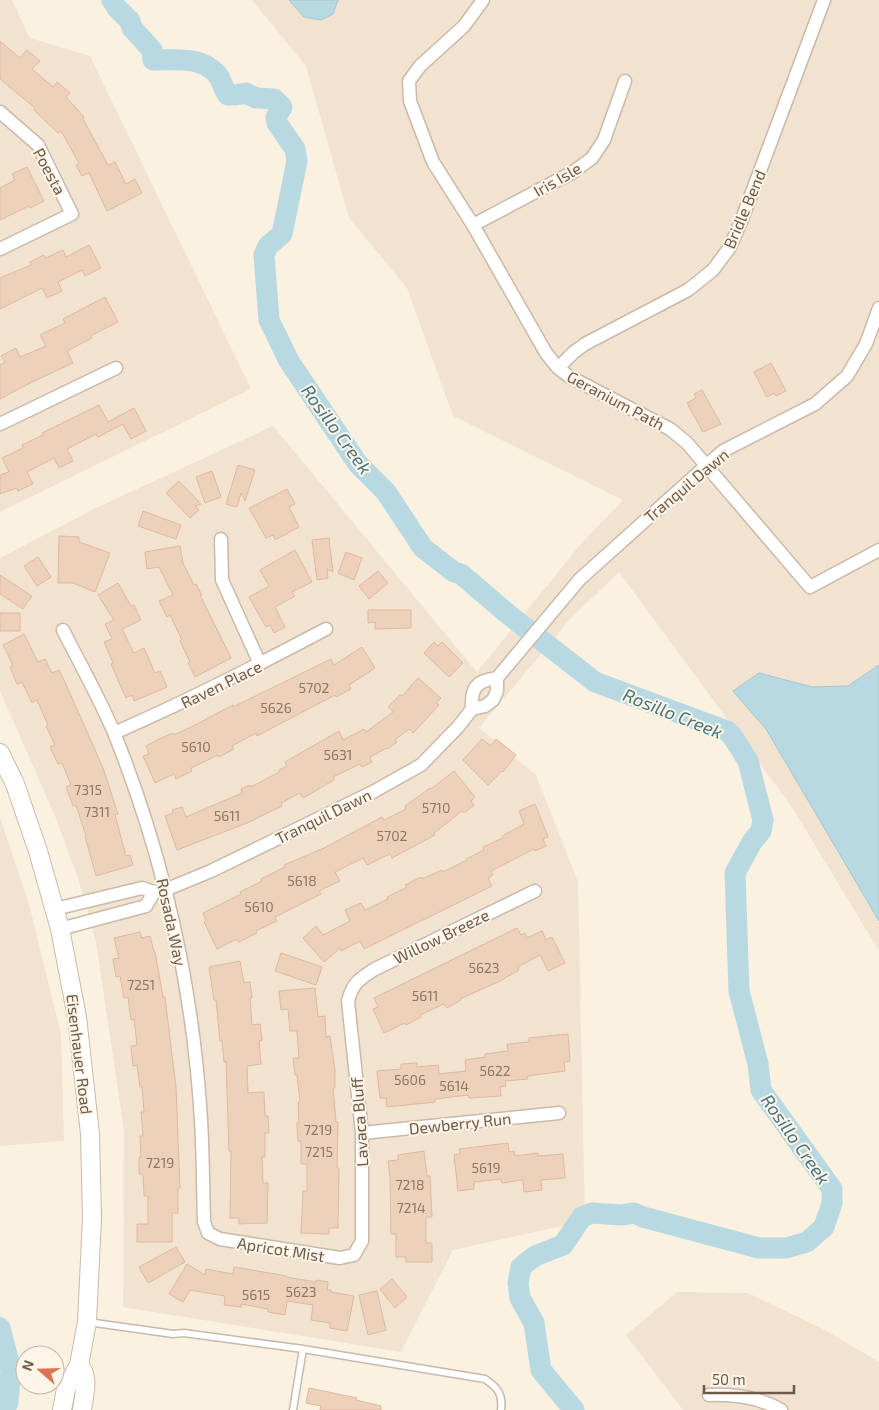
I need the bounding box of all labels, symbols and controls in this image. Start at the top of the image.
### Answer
street label: Poesta [30,144,70,198]
street label: Iris Isle [530,158,584,200]
street label: Bridle Bend [719,167,769,251]
street label: Geranium Path [564,366,668,434]
water label: Rosillo Creek [297,380,377,478]
street label: Tranquil Dawn [640,444,732,526]
street label: Raven Place [177,656,265,712]
house number: 5702 [299,679,330,696]
water label: Rosillo Creek [620,683,726,743]
house number: 5626 [260,699,292,716]
house number: 5610 [181,738,211,755]
house number: 5631 [324,746,352,763]
house number: 7315 [74,781,102,798]
street label: Tranquil Dawn [272,785,374,847]
house number: 5710 [422,799,450,816]
house number: 7311 [84,803,110,820]
house number: 5611 [214,807,240,824]
house number: 5702 [377,827,408,844]
house number: 5618 [287,872,317,889]
street label: Rosada Way [153,876,191,968]
house number: 5610 [244,898,274,915]
street label: Willow Breeze [390,905,492,967]
house number: 5623 [468,959,500,976]
house number: 7251 [127,976,155,993]
house number: 5611 [412,987,438,1004]
street label: Eisenhauer Road [63,993,97,1115]
house number: 5622 [479,1062,511,1079]
house number: 5606 [394,1071,426,1088]
street label: Lavaca Bluff [346,1076,372,1167]
house number: 5614 [439,1077,469,1094]
water label: Rosillo Creek [757,1090,835,1188]
street label: Dewberry Run [408,1108,512,1138]
house number: 7219 [304,1121,332,1138]
house number: 7215 [305,1143,333,1160]
house number: 7219 [146,1154,174,1171]
house number: 5619 [471,1159,501,1176]
house number: 7218 [395,1176,425,1193]
house number: 7214 [396,1199,426,1216]
street label: Apricot Mist [236,1233,326,1265]
house number: 5623 [285,1283,317,1300]
house number: 5615 [242,1286,270,1303]
north arrow [15,1345,65,1395]
text: N [18,1358,37,1373]
scale bar [704,1362,794,1394]
text: 50 m [712,1370,746,1388]

